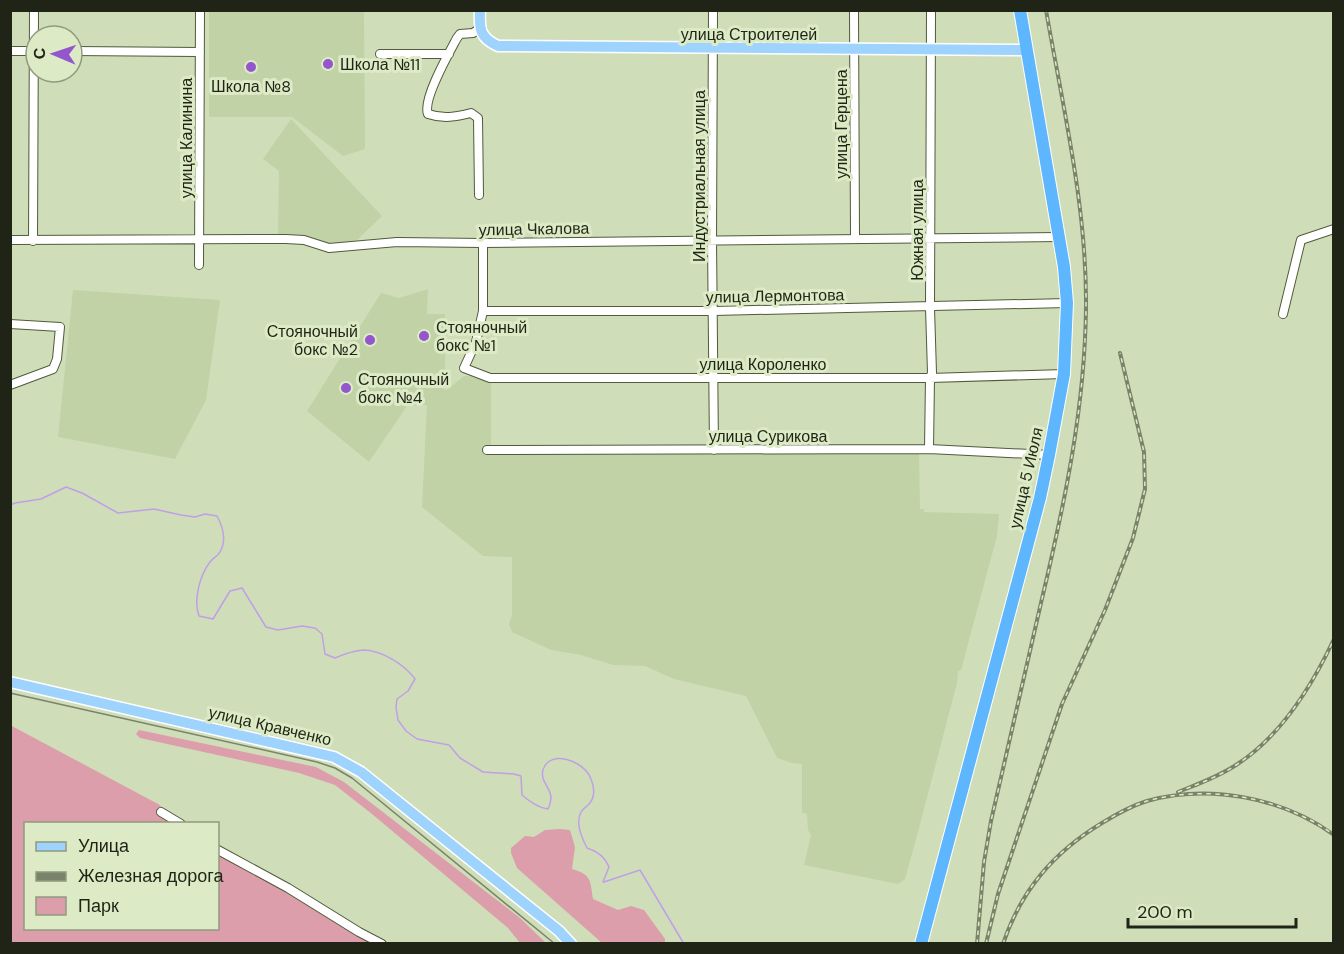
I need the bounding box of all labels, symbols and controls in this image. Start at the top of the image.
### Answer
north arrow [24,24,84,84]
street label: улица Строителей [681,24,817,45]
text: С [29,47,50,60]
place label: Школа №11 [340,54,420,75]
marker: Школа №11 [321,57,335,71]
marker: Школа №8 [244,60,258,74]
street label: улица Герцена [831,69,852,179]
place label: Школа №8 [211,76,291,97]
street label: улица Калинина [176,78,197,198]
street label: Индустриальная улица [689,90,710,262]
street label: Южная улица [907,179,928,281]
street label: улица Чкалова [478,218,590,240]
street label: улица Лермонтова [706,284,845,308]
place label: Стояночный бокс №1 [436,317,527,356]
place label: Стояночный бокс №2 [267,321,358,360]
marker: Стояночный бокс №1 [417,329,431,343]
marker: Стояночный бокс №2 [363,333,377,347]
street label: улица Короленко [699,354,827,375]
place label: Стояночный бокс №4 [358,369,449,408]
marker: Стояночный бокс №4 [339,381,353,395]
street label: улица 5 Июля [1004,425,1048,531]
street label: улица Сурикова [709,426,827,447]
street label: улица Кравченко [207,702,333,750]
legend [24,822,219,930]
text: Улица [78,834,130,858]
text: Железная дорога [78,864,224,888]
scale bar [1128,891,1296,929]
text: Парк [78,894,119,918]
text: 200 m [1137,900,1193,924]

